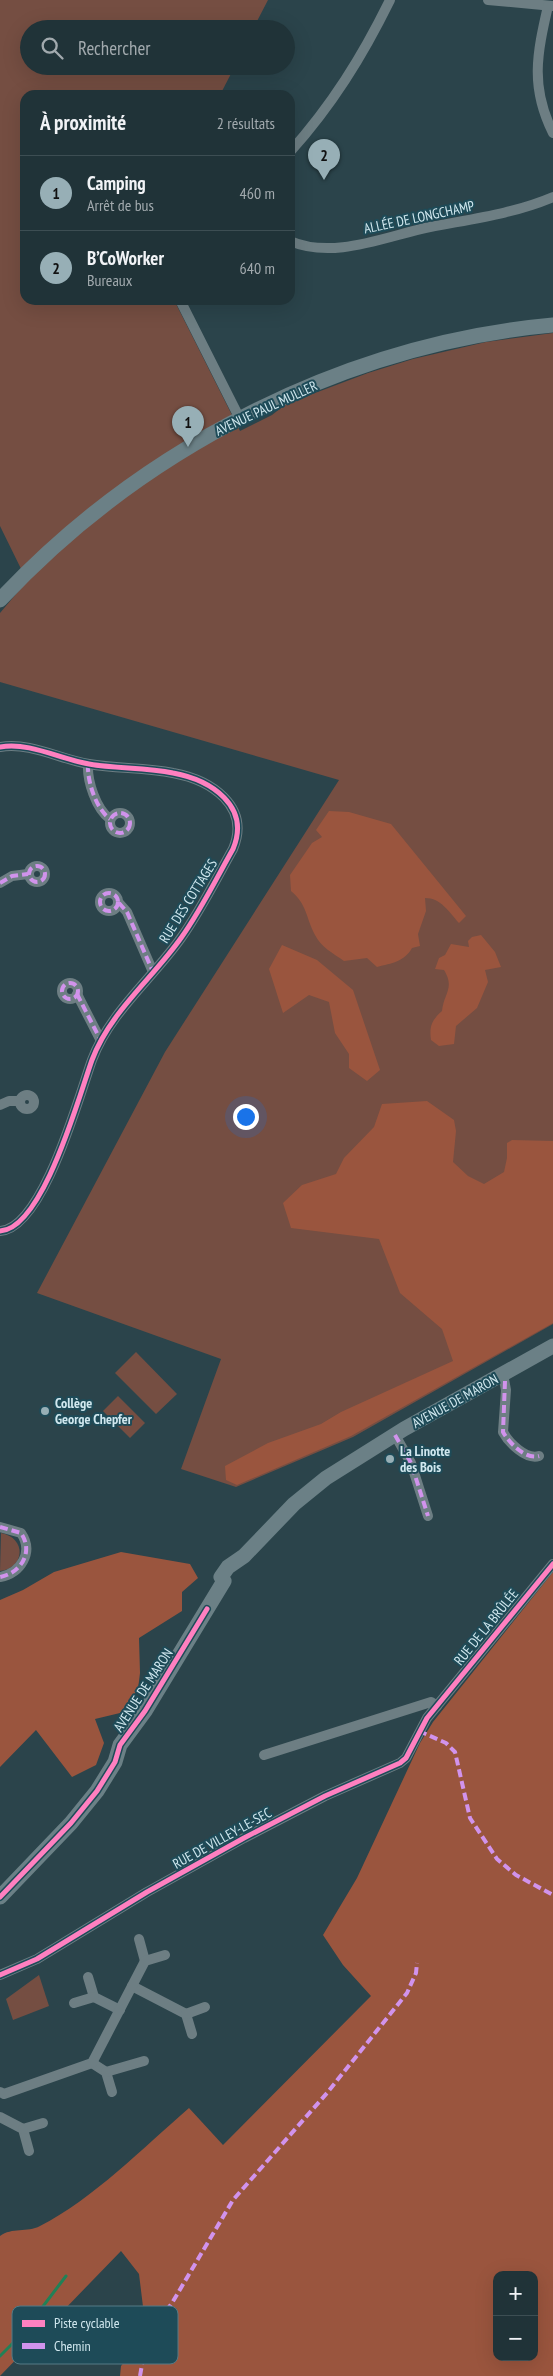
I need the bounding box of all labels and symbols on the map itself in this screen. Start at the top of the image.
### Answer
pin: 2 [308,139,340,180]
street label: ALLÉE DE LONGCHAMP [362,197,476,237]
street label: AVENUE PAUL MULLER [212,376,320,440]
pin: 1 [172,406,204,447]
street label: RUE DES COTTAGES [155,856,221,946]
your location [233,1104,259,1130]
street label: AVENUE DE MARON [409,1370,501,1432]
place label: Collège George Chepfer [55,1394,133,1428]
marker: Collège George Chepfer [39,1405,51,1417]
place label: La Linotte des Bois [400,1442,450,1476]
marker: La Linotte des Bois [384,1453,396,1465]
street label: RUE DE LA BRÛLÉE [450,1585,522,1669]
street label: AVENUE DE MARON [109,1645,177,1735]
street label: RUE DE VILLEY-LE-SEC [169,1803,275,1873]
legend [12,2306,178,2364]
text: Piste cyclable [54,2314,120,2332]
text: Chemin [54,2337,91,2355]

